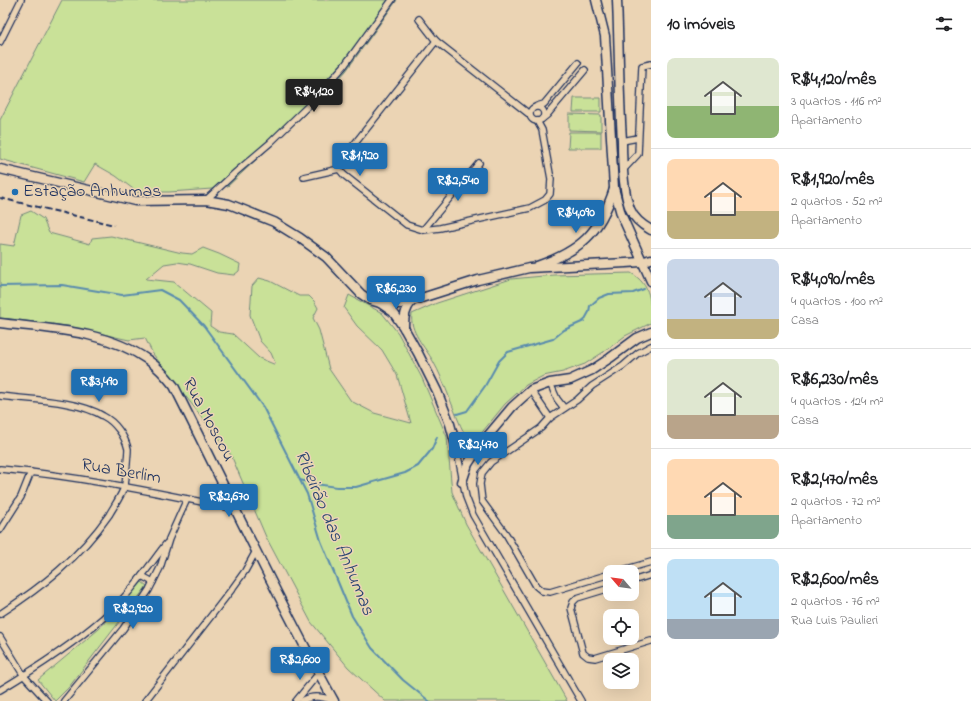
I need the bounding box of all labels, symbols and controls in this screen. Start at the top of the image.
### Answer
text: 10 imóveis [667,12,736,37]
icon: filters [933,13,955,35]
text: R$4,120/mês [791,67,877,92]
icon: home [699,74,747,122]
pin: R$4,120 [277,79,351,113]
text: R$4,120 [295,82,333,101]
text: 3 quartos · 116 m² [791,92,882,111]
text: Apartamento [791,111,862,130]
pin: R$1,920 [323,143,397,177]
text: R$1,920 [341,146,379,165]
text: R$1,920/mês [791,167,875,192]
pin: R$2,540 [421,168,495,202]
text: R$2,540 [437,171,479,190]
icon: home [699,175,747,223]
place label: Estação Anhumas [23,179,161,205]
marker: Estação Anhumas [10,187,20,197]
text: 2 quartos · 52 m² [791,192,883,211]
pin: R$4,090 [539,200,613,234]
text: R$4,090 [557,203,595,222]
text: Apartamento [791,211,862,230]
text: R$4,090/mês [791,267,875,292]
icon: home [699,275,747,323]
pin: R$6,230 [359,276,433,310]
text: R$6,230 [376,279,416,298]
text: 4 quartos · 100 m² [791,292,883,311]
text: Casa [791,311,819,330]
text: R$6,230/mês [791,367,879,392]
pin: R$3,490 [62,369,136,403]
text: R$3,490 [80,372,118,391]
street label: Rua Moscou [175,374,241,466]
icon: home [699,375,747,423]
text: 4 quartos · 124 m² [791,392,884,411]
text: Casa [791,411,819,430]
pin: R$2,470 [441,432,515,466]
text: R$2,470 [458,435,498,454]
water label: Ribeirão das Anhumas [287,446,381,620]
street label: Rua Berlim [79,452,163,492]
text: R$2,470/mês [791,467,878,492]
icon: home [699,475,747,523]
pin: R$2,670 [192,484,266,518]
text: R$2,670 [209,487,249,506]
text: 2 quartos · 72 m² [791,492,881,511]
text: Apartamento [791,511,862,530]
north arrow [603,565,639,601]
map controls [603,565,639,689]
text: R$2,600/mês [791,567,879,592]
icon: home [699,575,747,623]
text: 2 quartos · 76 m² [791,592,880,611]
pin: R$2,920 [96,596,170,630]
text: R$2,920 [113,599,153,618]
button: locate [603,609,639,645]
text: Rua Luis Paulieri [791,611,878,630]
pin: R$2,600 [263,647,337,681]
text: R$2,600 [280,650,320,669]
button: layers [603,653,639,689]

